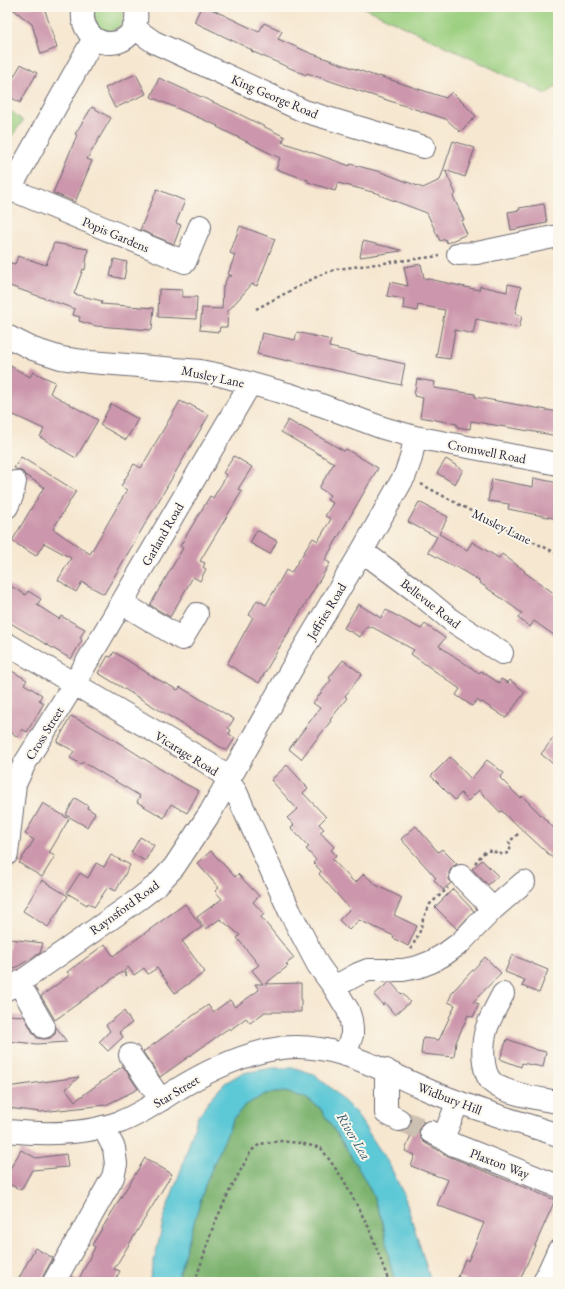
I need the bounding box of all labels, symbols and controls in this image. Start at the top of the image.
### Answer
street label: King George Road [229,70,321,123]
street label: Popis Gardens [80,213,152,256]
street label: Musley Lane [180,362,246,391]
street label: Cromwell Road [446,436,528,467]
street label: Garland Road [137,499,188,569]
street label: Musley Lane [469,505,534,548]
street label: Bellevue Road [397,575,464,632]
street label: Jeffries Road [302,579,350,644]
street label: Cross Street [21,703,67,763]
street label: Vicarage Road [152,727,222,780]
street label: Raynsford Road [86,876,163,938]
street label: Star Street [150,1071,202,1112]
street label: Widbury Hill [415,1078,484,1119]
water label: River Lea [333,1109,375,1163]
street label: Plaxton Way [468,1144,532,1183]

